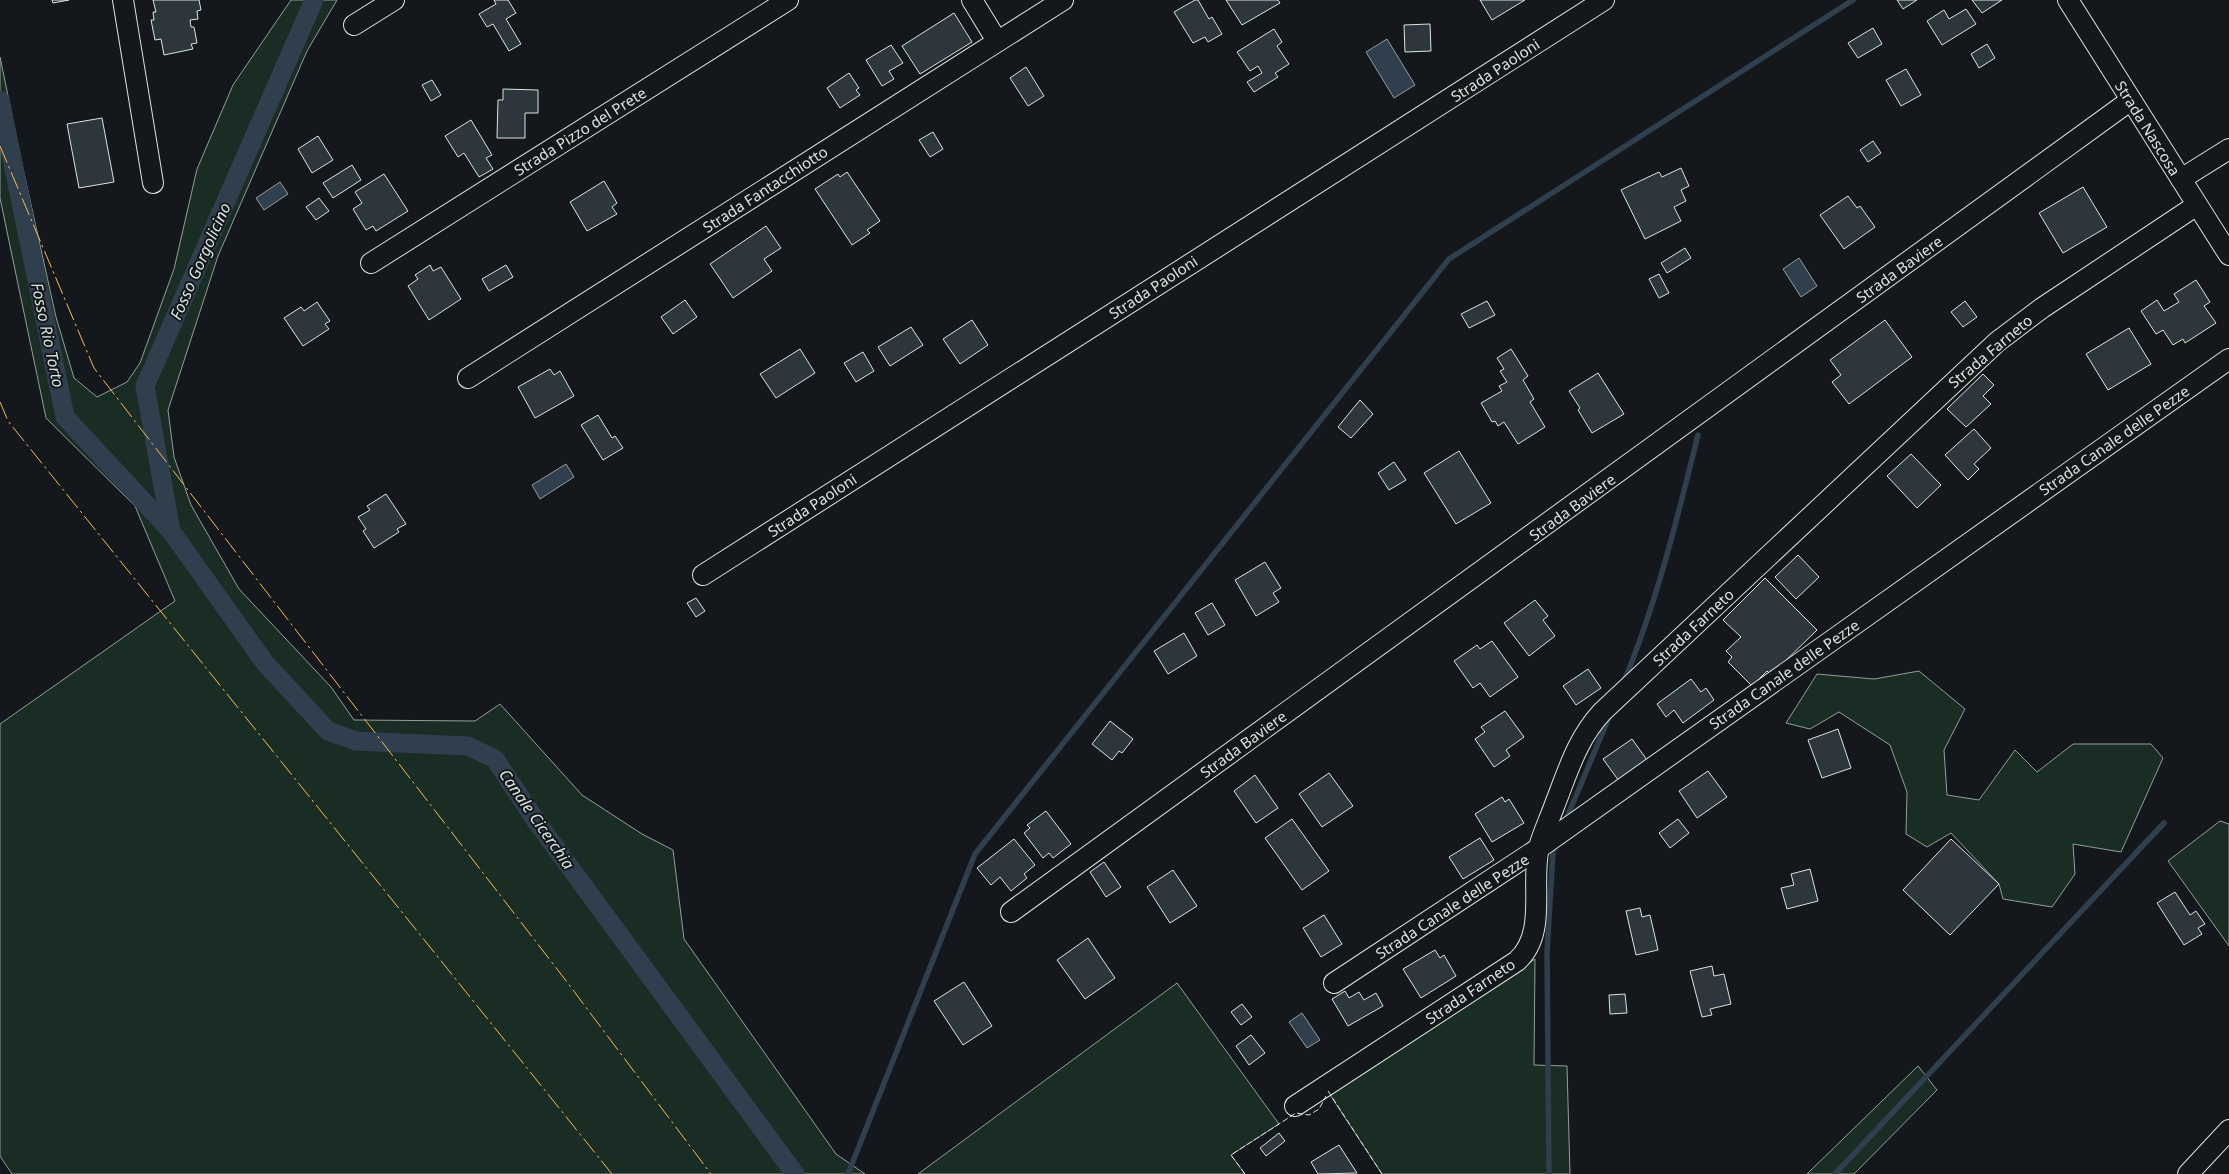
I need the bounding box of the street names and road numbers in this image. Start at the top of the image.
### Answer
street label: Strada Paoloni [1447,34,1543,106]
street label: Strada Nascosa [2111,77,2185,179]
street label: Strada Pizzo del Prete [510,82,650,180]
street label: Strada Fantacchiotto [699,141,831,237]
street label: Strada Baviere [1852,231,1946,307]
street label: Strada Paoloni [1105,251,1201,323]
street label: Strada Farneto [1944,310,2036,392]
street label: Strada Canale delle Pezze [2035,380,2193,500]
street label: Strada Paoloni [764,469,860,541]
street label: Strada Baviere [1525,469,1619,545]
street label: Strada Farneto [1648,584,1738,670]
street label: Strada Canale delle Pezze [1705,614,1863,734]
street label: Strada Baviere [1196,706,1290,782]
street label: Strada Canale delle Pezze [1371,849,1533,963]
street label: Strada Farneto [1421,954,1519,1028]

